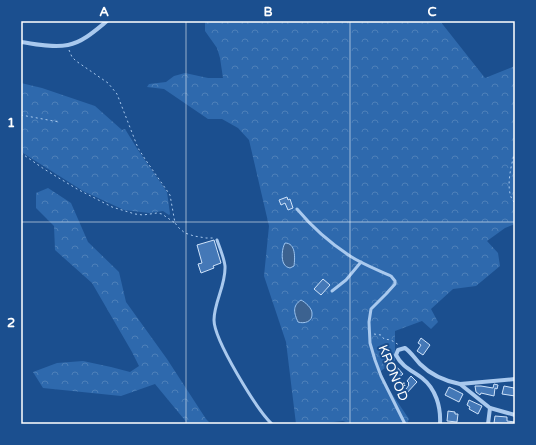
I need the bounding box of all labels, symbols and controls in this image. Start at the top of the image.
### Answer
text: A [99,4,109,20]
text: B [263,4,273,20]
text: C [427,4,437,20]
text: 1 [7,115,15,131]
text: 2 [7,315,15,331]
street label: KRONÖD [374,343,412,404]

